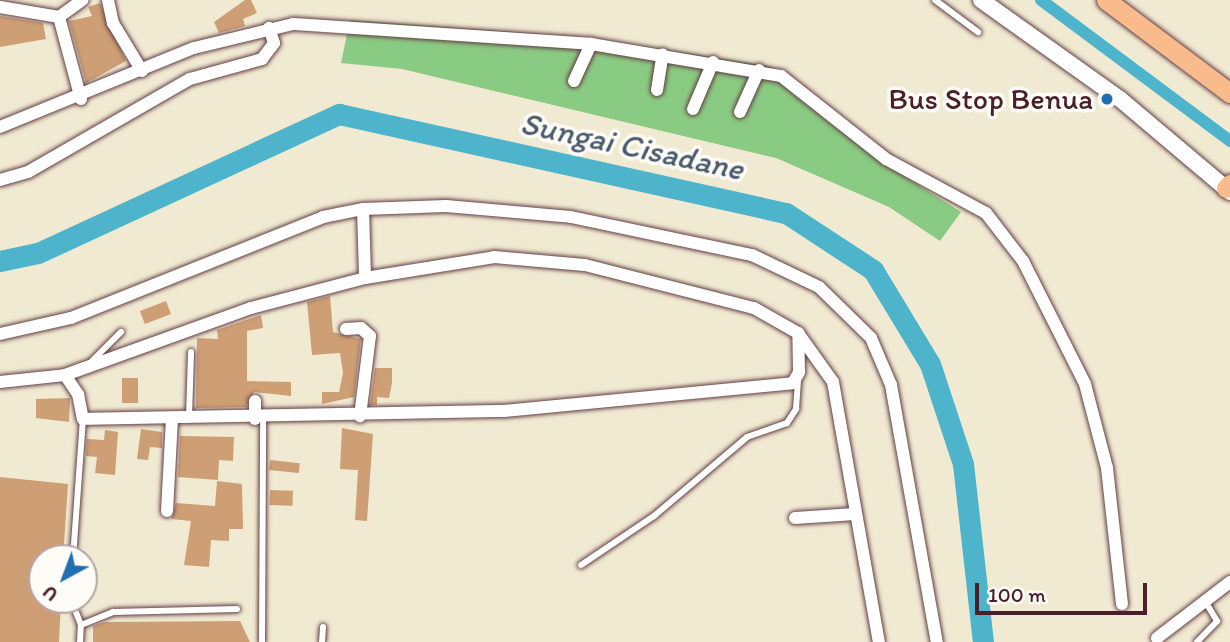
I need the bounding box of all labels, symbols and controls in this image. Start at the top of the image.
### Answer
place label: Bus Stop Benua [889,81,1093,117]
marker: Bus Stop Benua [1099,91,1115,107]
water label: Sungai Cisadane [517,104,747,188]
north arrow [28,544,98,614]
scale bar [978,568,1150,612]
text: U [38,581,63,607]
text: 100 m [988,582,1046,607]

